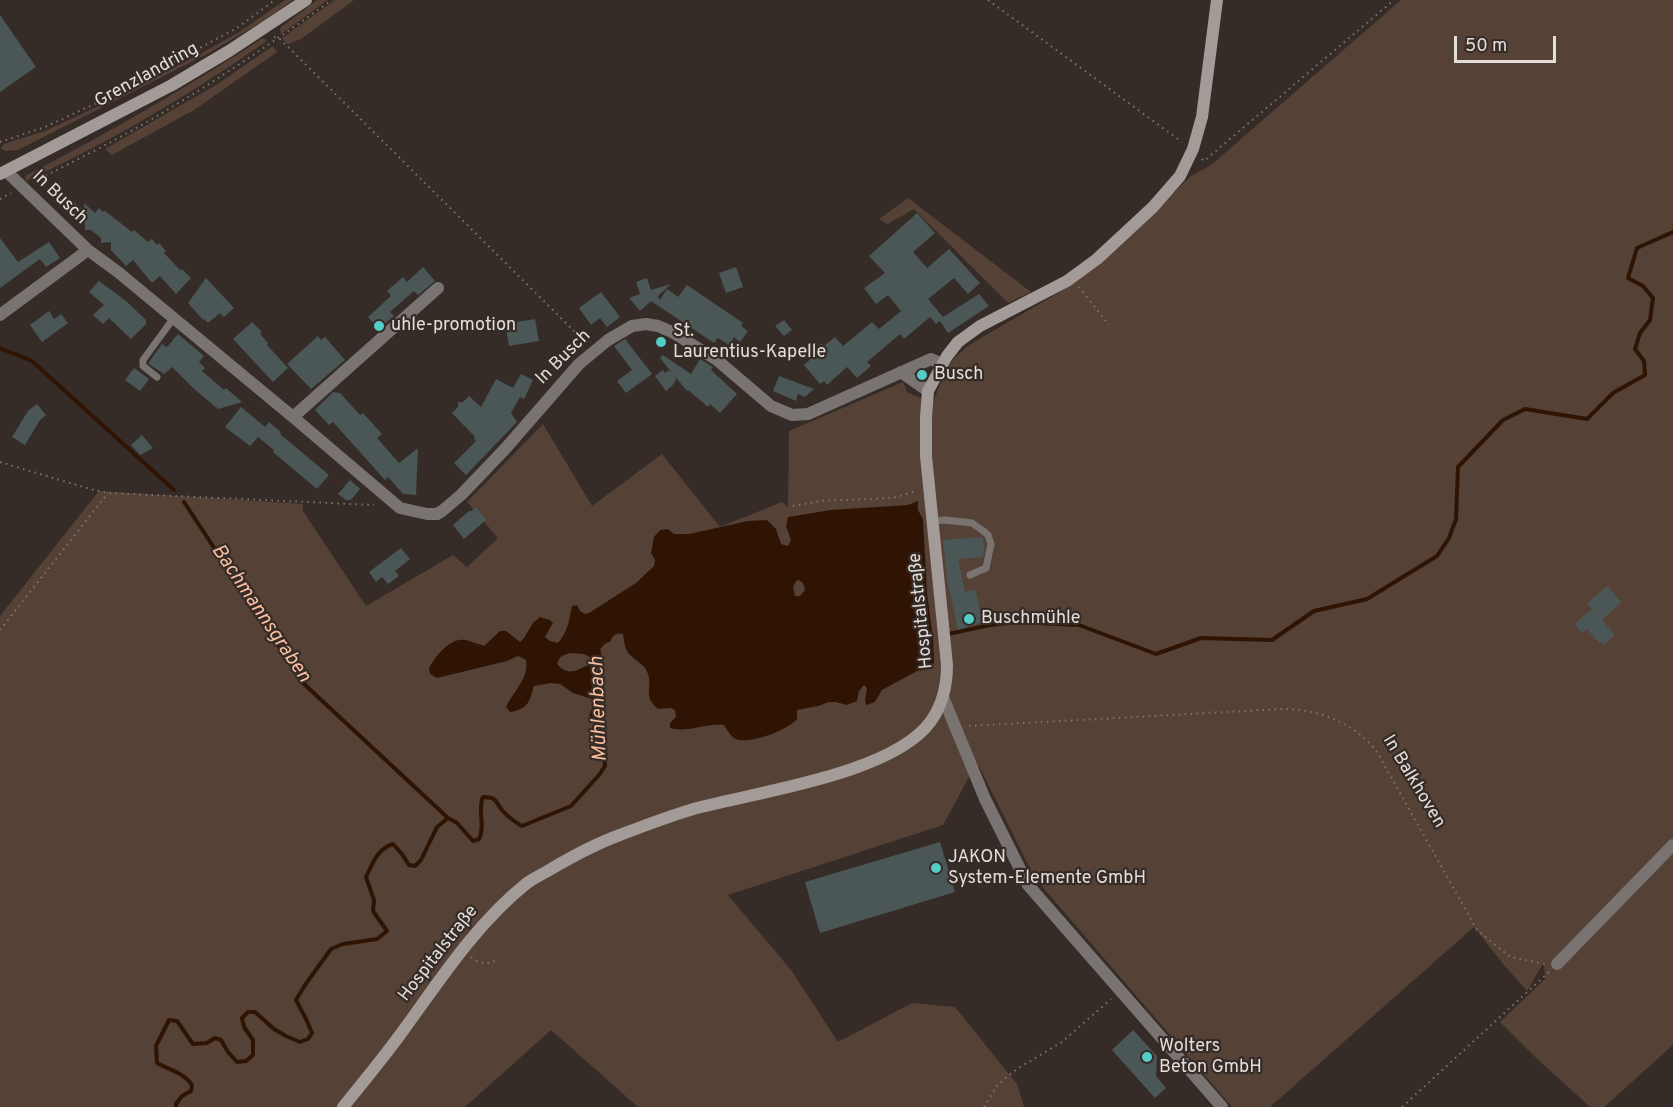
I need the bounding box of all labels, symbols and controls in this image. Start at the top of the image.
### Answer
scale bar [1457,24,1559,62]
text: 50 m [1465,35,1507,58]
street label: Grenzlandring [91,39,203,113]
street label: In Busch [27,166,91,230]
place label: uhle-promotion [391,315,516,337]
marker: uhle-promotion [372,319,386,333]
place label: St. Laurentius-Kapelle [673,321,826,364]
street label: In Busch [532,326,596,390]
marker: St. Laurentius-Kapelle [654,335,668,349]
place label: Busch [934,364,983,386]
marker: Busch [915,368,929,382]
water label: Bachmannsgraben [205,540,315,688]
street label: Hospitalstraße [905,552,939,670]
place label: Buschmühle [981,608,1080,630]
marker: Buschmühle [962,612,976,626]
water label: Mühlenbach [586,656,614,762]
street label: In Balkhoven [1377,732,1449,832]
place label: JAKON System-Elemente GmbH [948,847,1146,890]
marker: JAKON System-Elemente GmbH [929,861,943,875]
street label: Hospitalstraße [395,901,483,1007]
place label: Wolters Beton GmbH [1159,1036,1262,1078]
marker: Wolters Beton GmbH [1140,1050,1154,1064]

